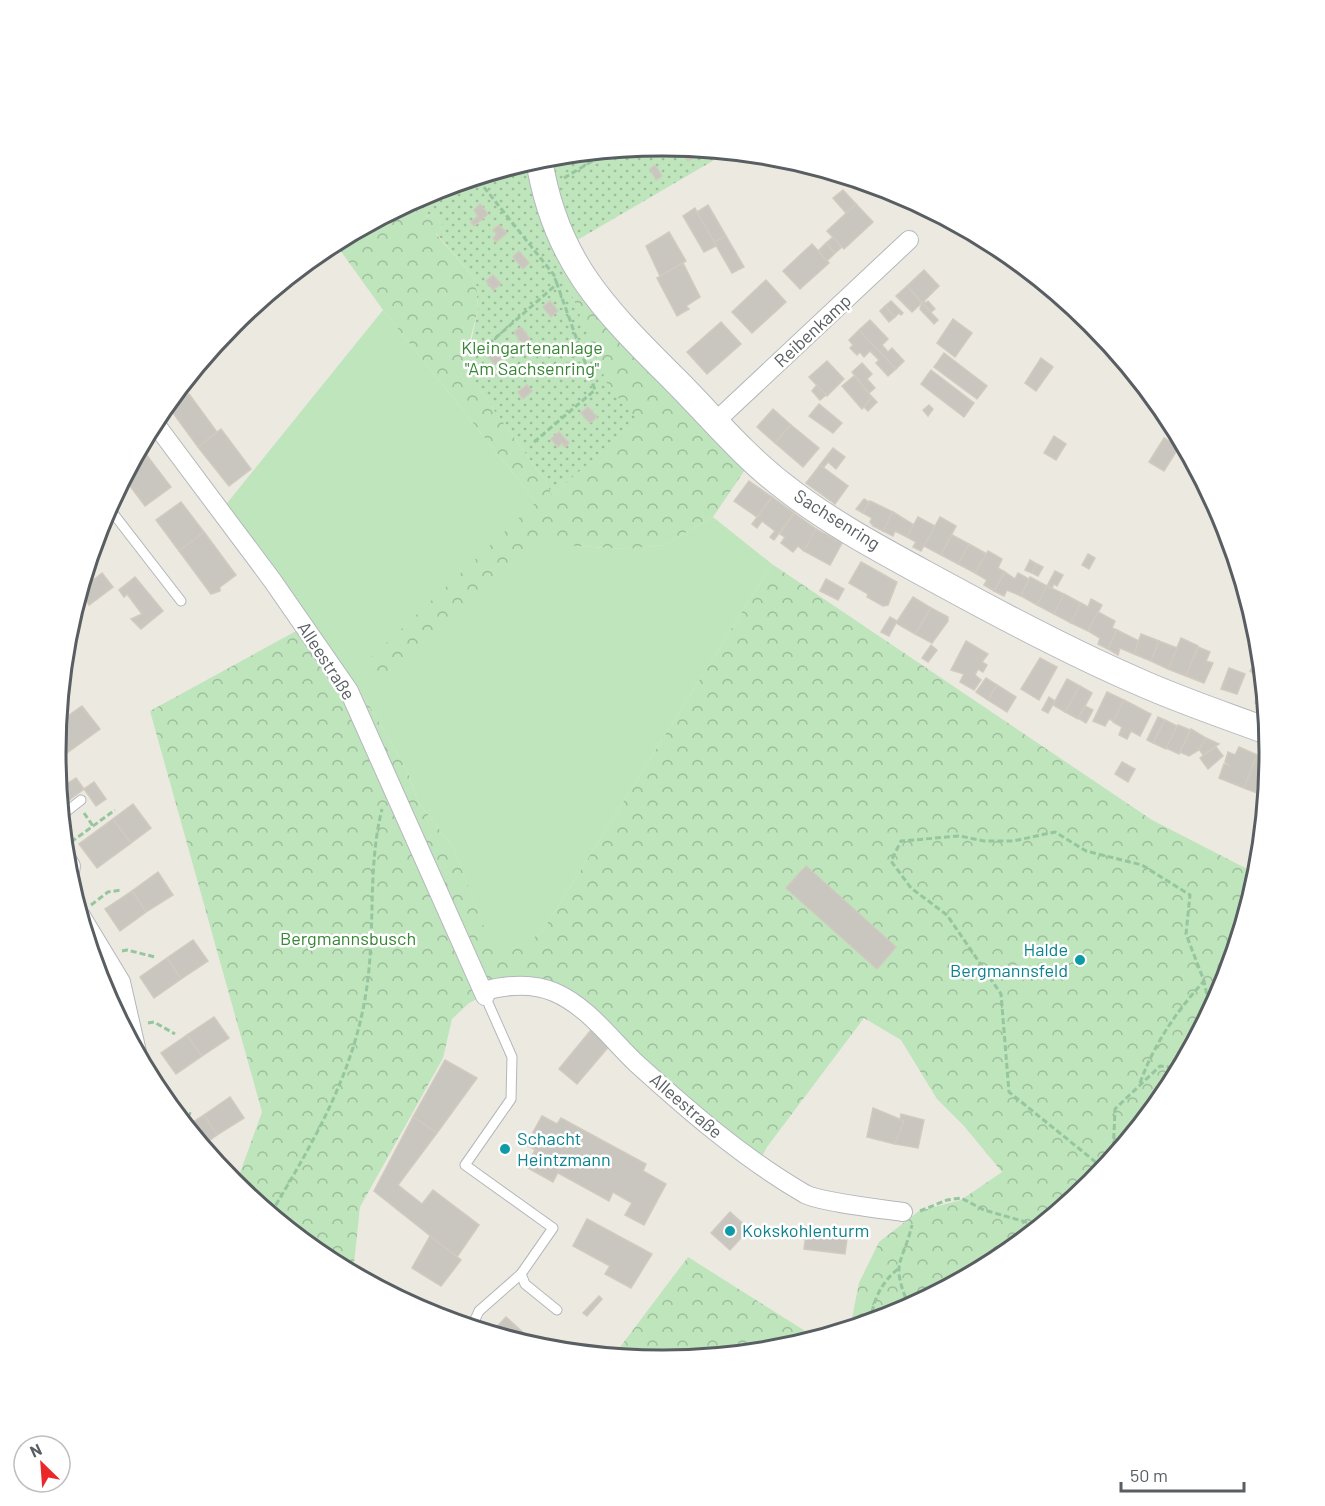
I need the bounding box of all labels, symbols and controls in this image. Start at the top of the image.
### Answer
street label: Reibenkamp [769,289,855,371]
park label: Kleingartenanlage "Am Sachsenring" [461,336,603,379]
street label: Sachsenring [790,484,885,554]
street label: Alleestraße [293,617,360,704]
park label: Bergmannsbusch [280,927,416,949]
place label: Halde Bergmannsfeld [950,938,1068,981]
marker: Halde Bergmannsfeld [1073,953,1087,967]
street label: Alleestraße [646,1068,727,1143]
place label: Schacht Heintzmann [517,1127,611,1170]
marker: Schacht Heintzmann [498,1142,512,1156]
place label: Kokskohlenturm [742,1219,869,1241]
marker: Kokskohlenturm [723,1224,737,1238]
north arrow [12,1434,72,1494]
text: N [27,1439,44,1461]
scale bar [1121,1455,1244,1493]
text: 50 m [1130,1464,1168,1486]

